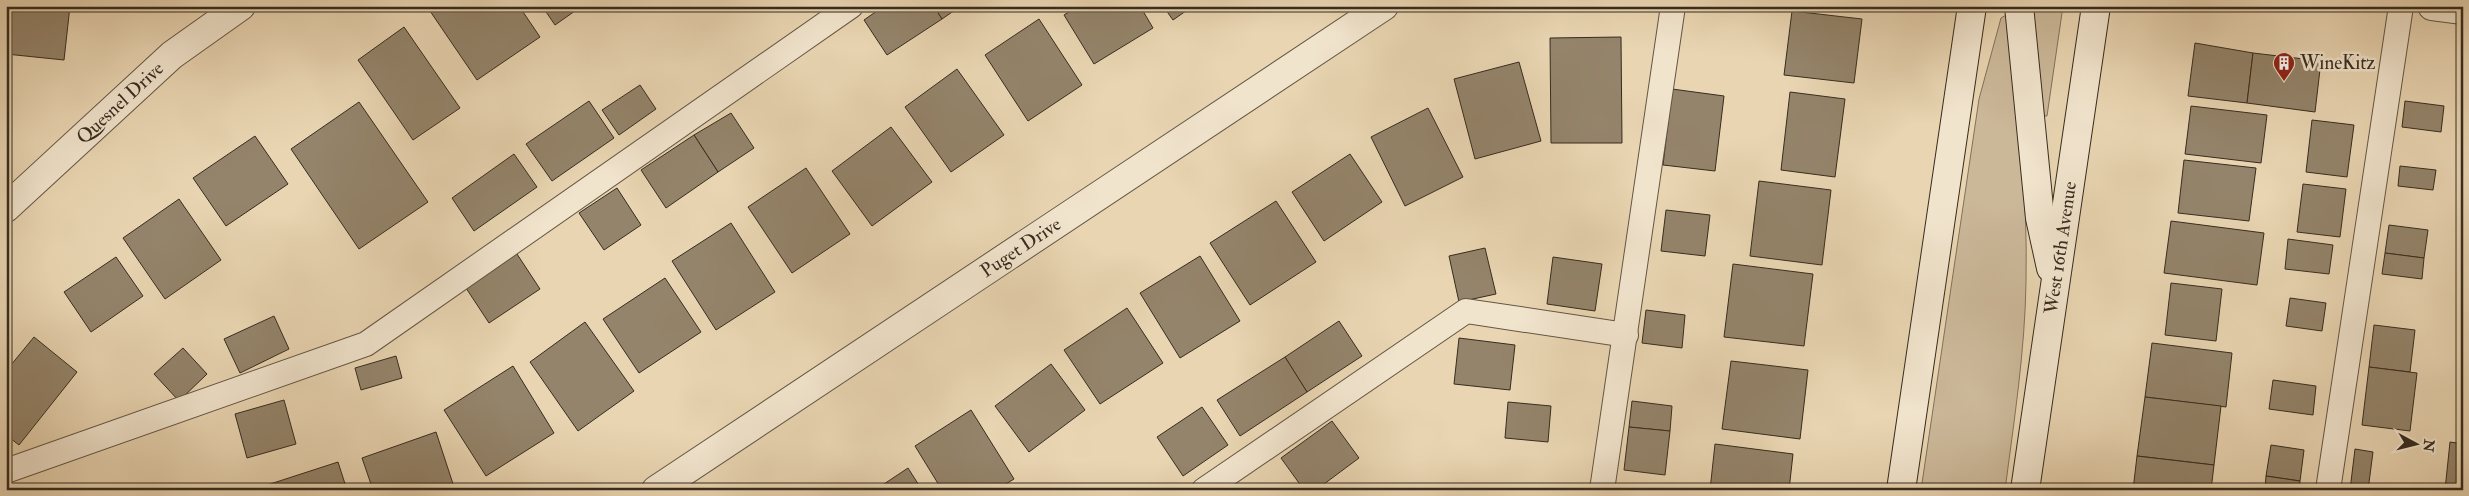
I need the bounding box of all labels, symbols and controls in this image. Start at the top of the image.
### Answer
building icon: WineKitz [2272,51,2296,82]
place label: WineKitz [2299,51,2376,75]
street label: Quesnel Drive [71,57,169,149]
street label: West 16th Avenue [2039,180,2082,316]
street label: Puget Drive [976,212,1066,283]
north arrow [2392,418,2442,468]
text: N [2419,437,2438,453]

